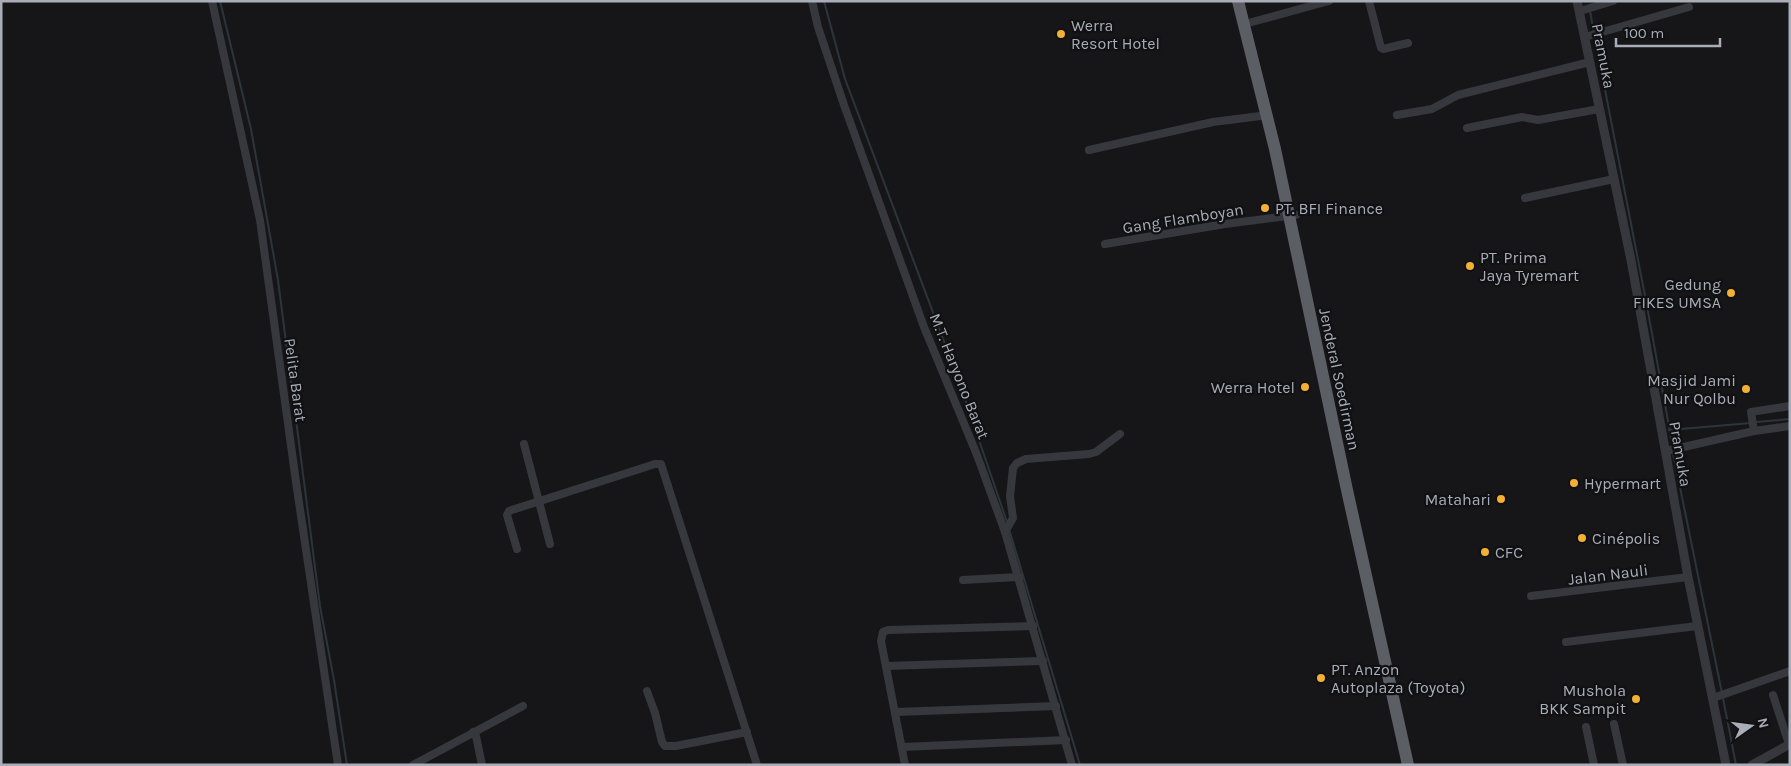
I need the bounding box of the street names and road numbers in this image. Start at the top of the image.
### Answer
street label: Pramuka [1588,22,1619,90]
street label: Gang Flamboyan [1121,200,1245,237]
street label: Jenderal Soedirman [1315,306,1364,452]
street label: M.T. Haryono Barat [926,310,993,442]
street label: Pelita Barat [280,337,311,423]
street label: Pramuka [1665,420,1696,488]
street label: Jalan Nauli [1567,560,1649,589]

